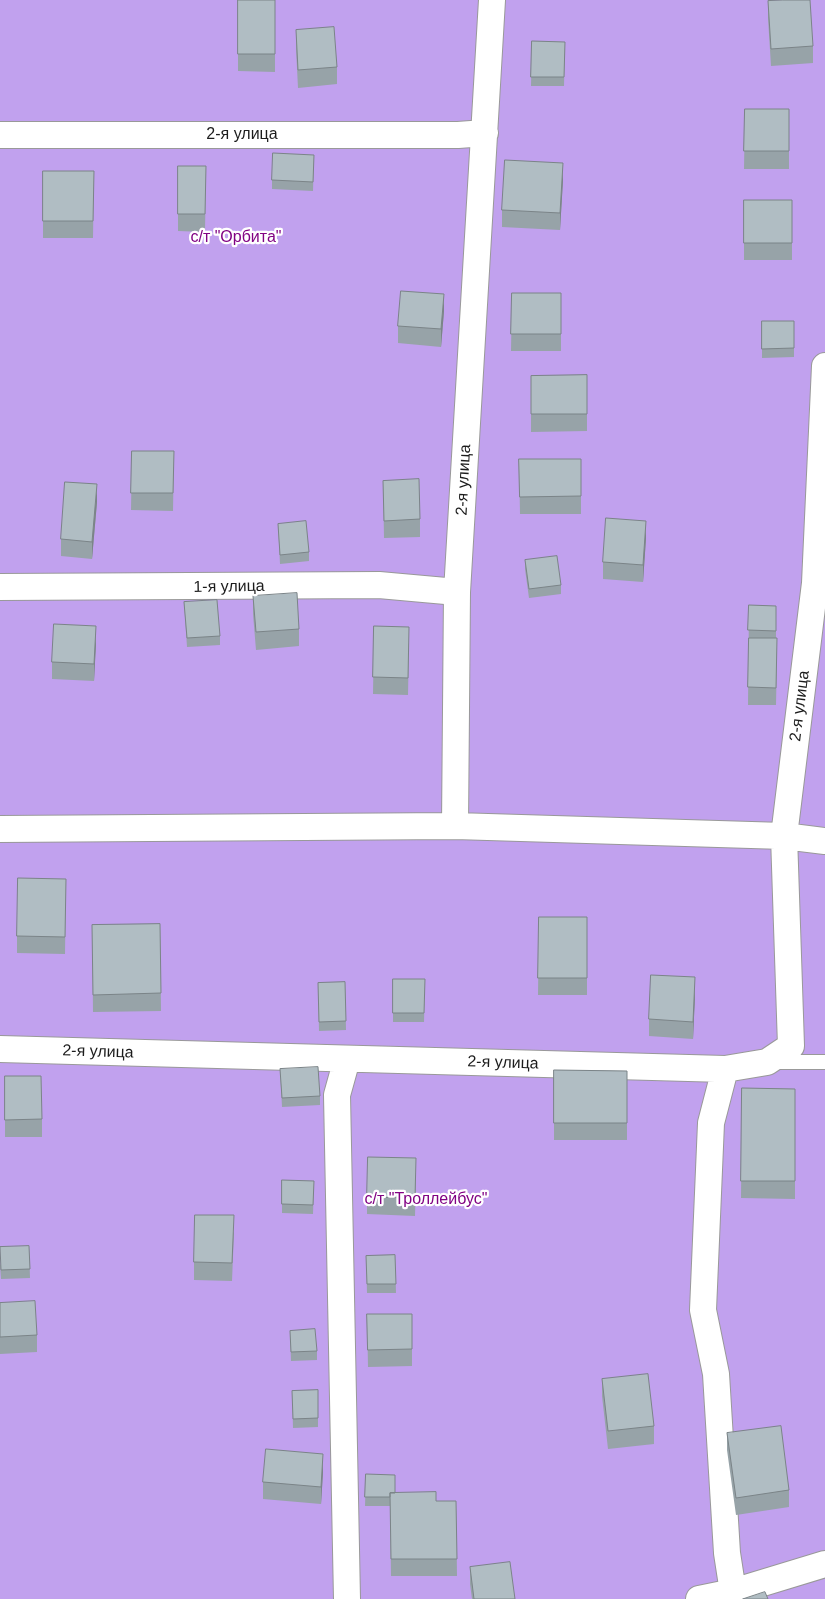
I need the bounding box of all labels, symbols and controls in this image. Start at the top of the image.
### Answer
street label: 2-я улица [206,125,278,145]
park label: с/т "Орбита" [190,228,282,248]
street label: 2-я улица [453,444,475,516]
street label: 1-я улица [193,577,265,597]
street label: 2-я улица [786,669,814,743]
street label: 2-я улица [62,1041,134,1063]
street label: 2-я улица [467,1052,539,1074]
park label: с/т "Троллейбус" [364,1190,488,1210]

